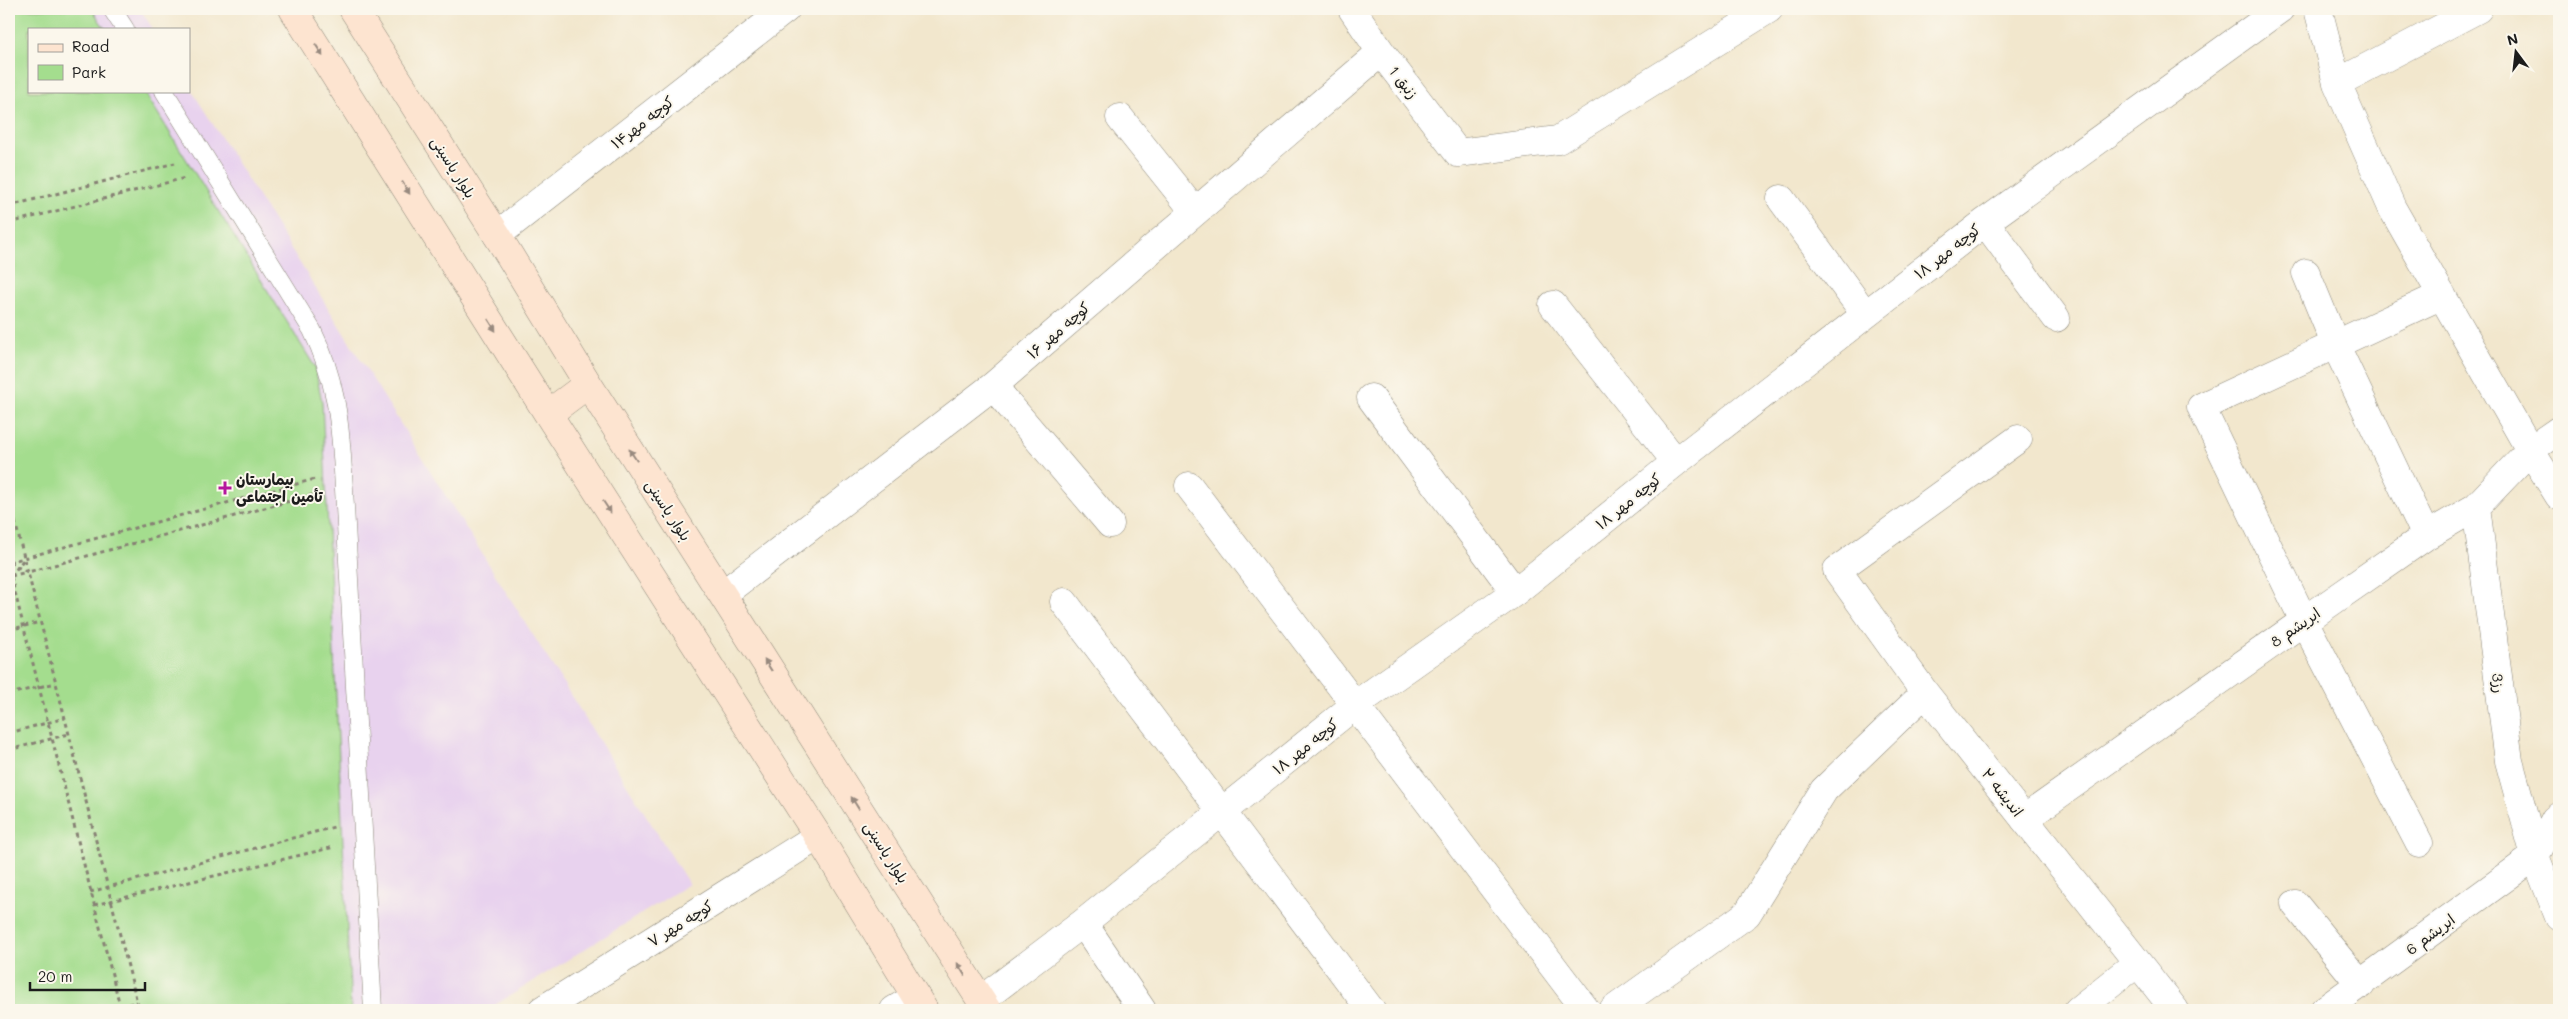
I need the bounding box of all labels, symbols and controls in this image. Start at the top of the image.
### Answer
legend [28,28,190,92]
north arrow [2490,28,2540,78]
text: N [2505,28,2520,50]
text: Road [72,36,109,56]
one-way arrow [315,43,324,57]
street label: زنبق 1 [1385,61,1423,103]
text: Park [72,62,106,82]
street label: کوچه مهر۱۴ [606,91,678,154]
street label: بلوار یاسینی [426,132,481,202]
one-way arrow [401,181,410,194]
street label: کوچه مهر ۱۸ [1910,219,1985,284]
street label: کوچه مهر ۱۶ [1022,297,1094,364]
one-way arrow [487,319,497,332]
one-way arrow [628,448,638,461]
street label: کوچه مهر ۱۸ [1591,468,1666,534]
place label: بیمارستان تأمین اجتماعی [236,469,323,507]
street label: بلوار یاسینی [641,475,696,545]
marker: بیمارستان تأمین اجتماعی [218,481,232,495]
one-way arrow [603,500,612,513]
street label: ابریشم 8 [2266,603,2325,653]
one-way arrow [763,659,773,672]
street label: رز3 [2488,672,2510,694]
street label: کوچه مهر ۱۸ [1268,713,1343,779]
street label: اندیشه ۲ [1978,764,2028,820]
one-way arrow [850,796,860,809]
street label: بلوار یاسینی [859,817,914,887]
street label: کوچه مهر ۷ [643,895,717,952]
street label: ابریشم 6 [2401,909,2460,961]
scale bar [30,959,145,991]
one-way arrow [956,963,966,976]
text: 20 m [38,966,72,986]

